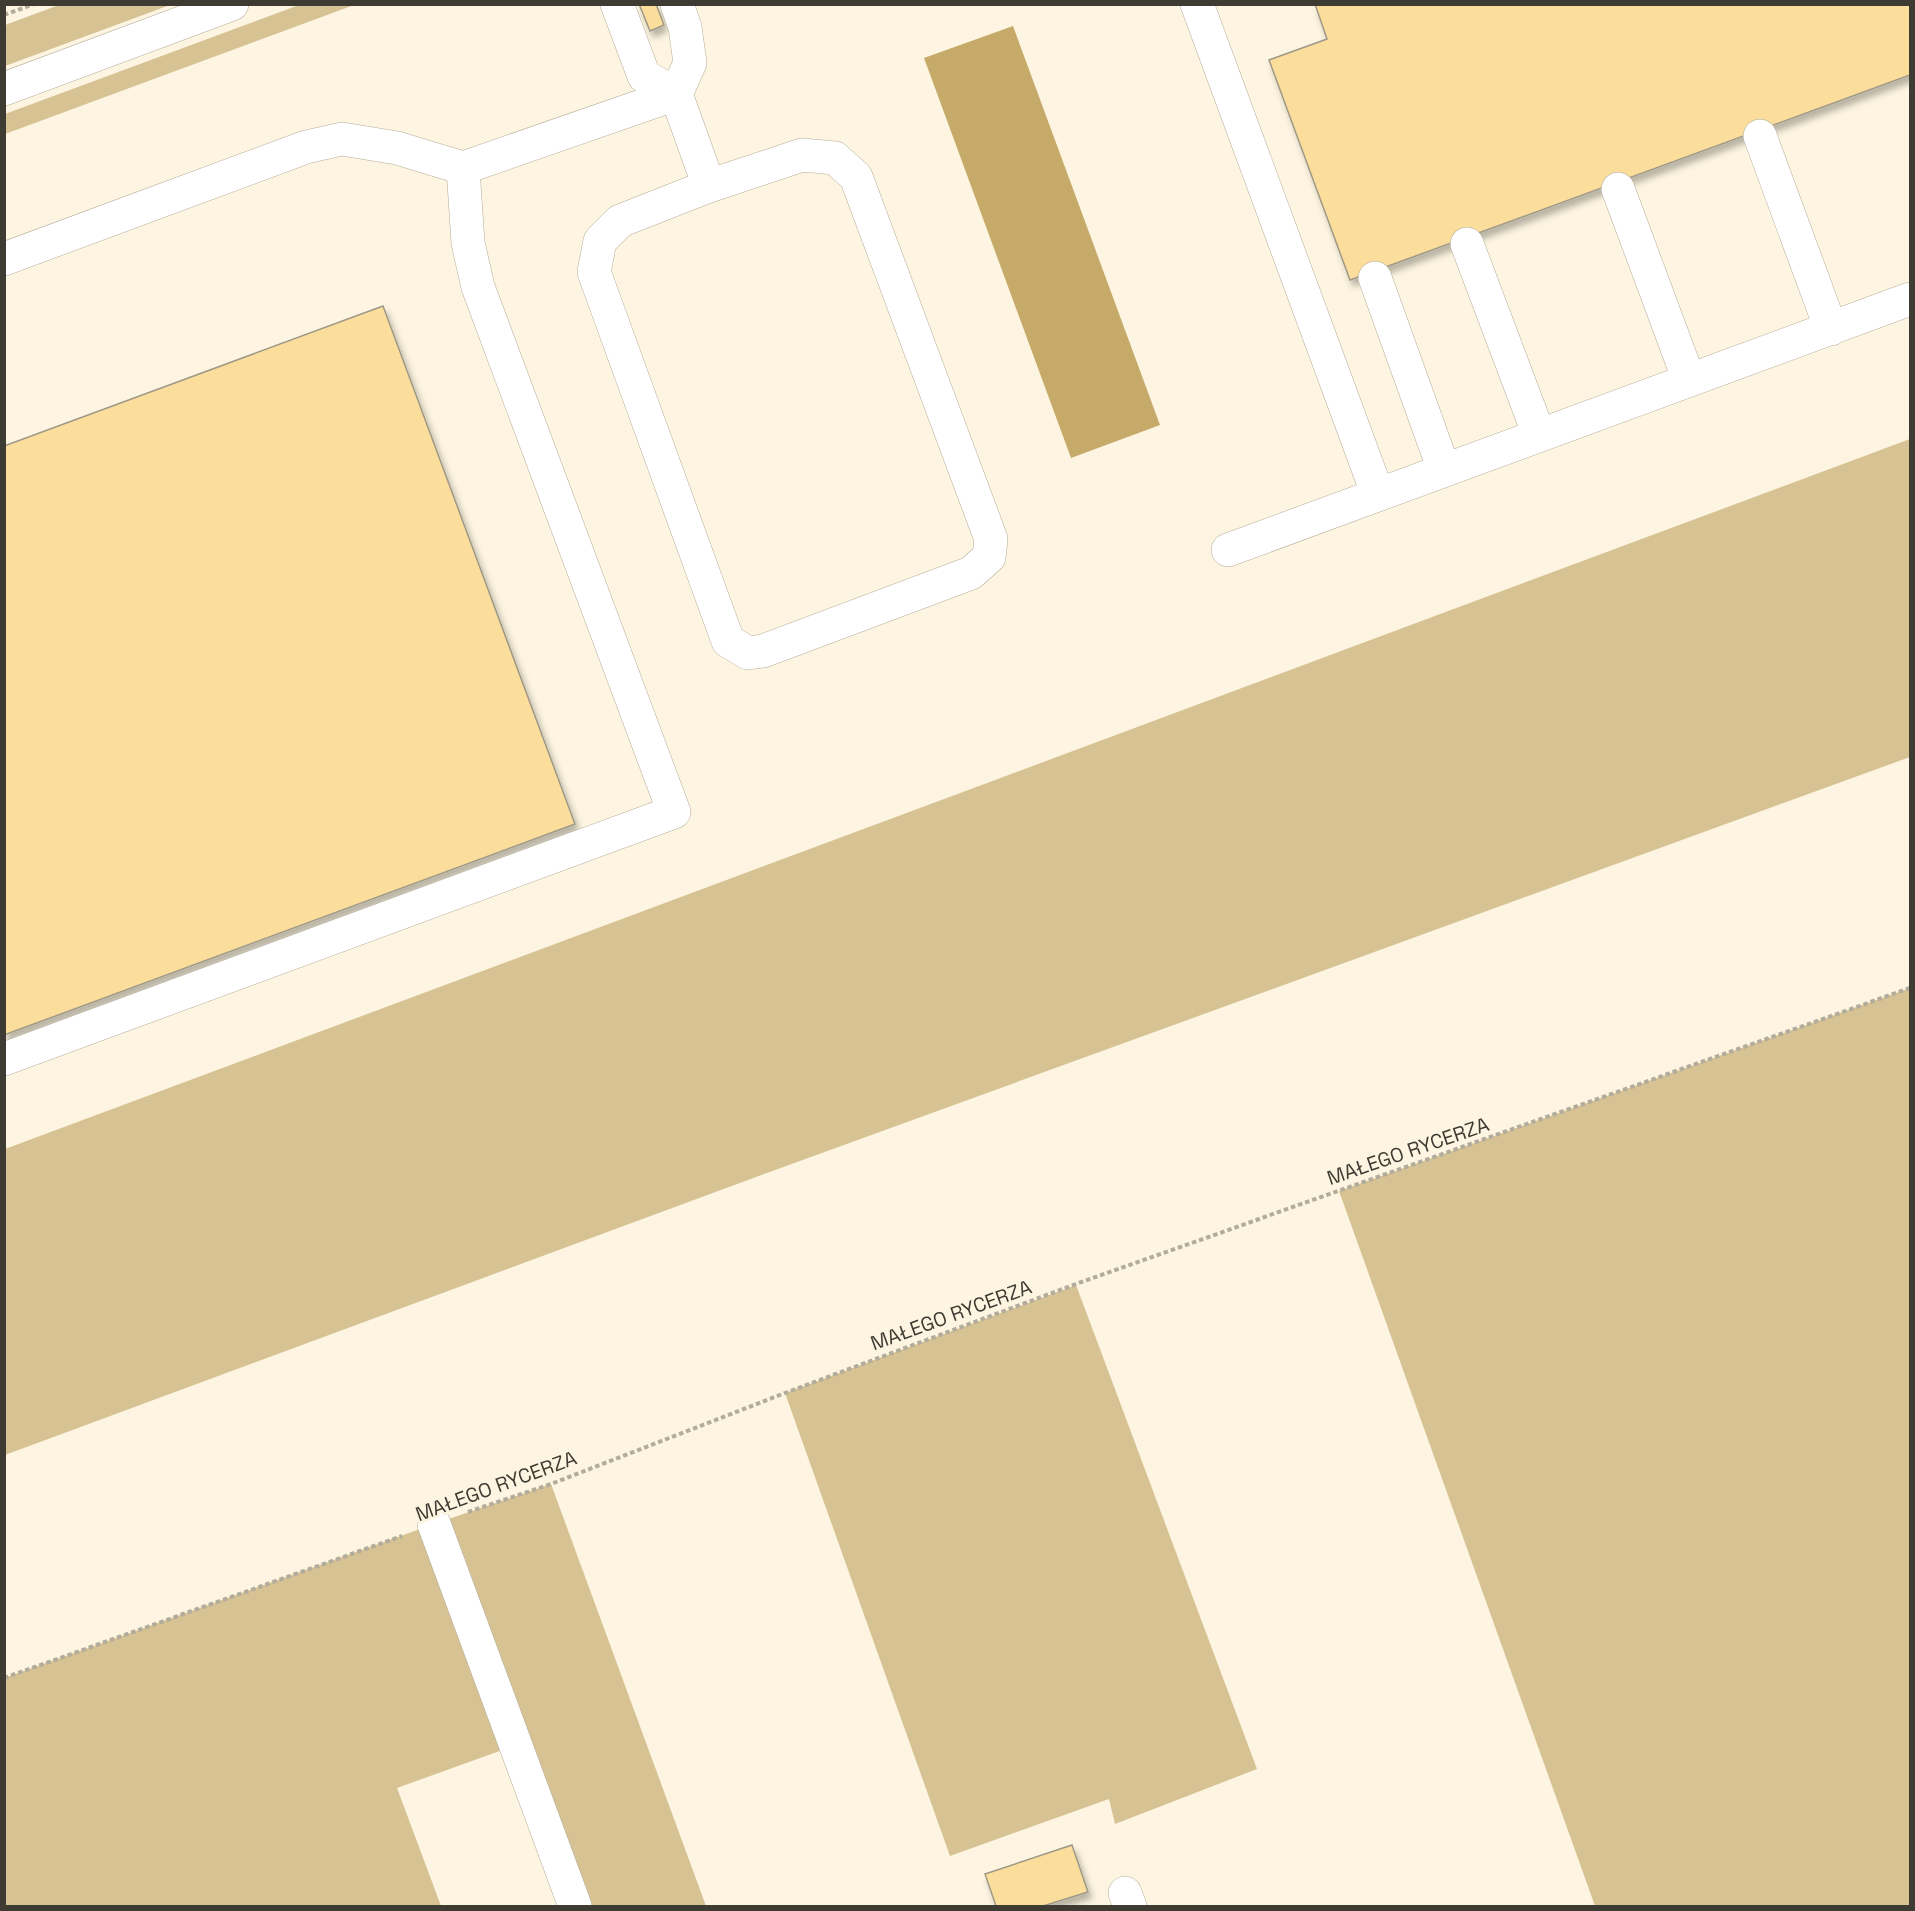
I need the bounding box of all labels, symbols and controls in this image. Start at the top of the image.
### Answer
street label: MAŁEGO RYCERZA [1324,1111,1493,1191]
street label: MAŁEGO RYCERZA [867,1274,1036,1356]
street label: MAŁEGO RYCERZA [412,1445,581,1527]

